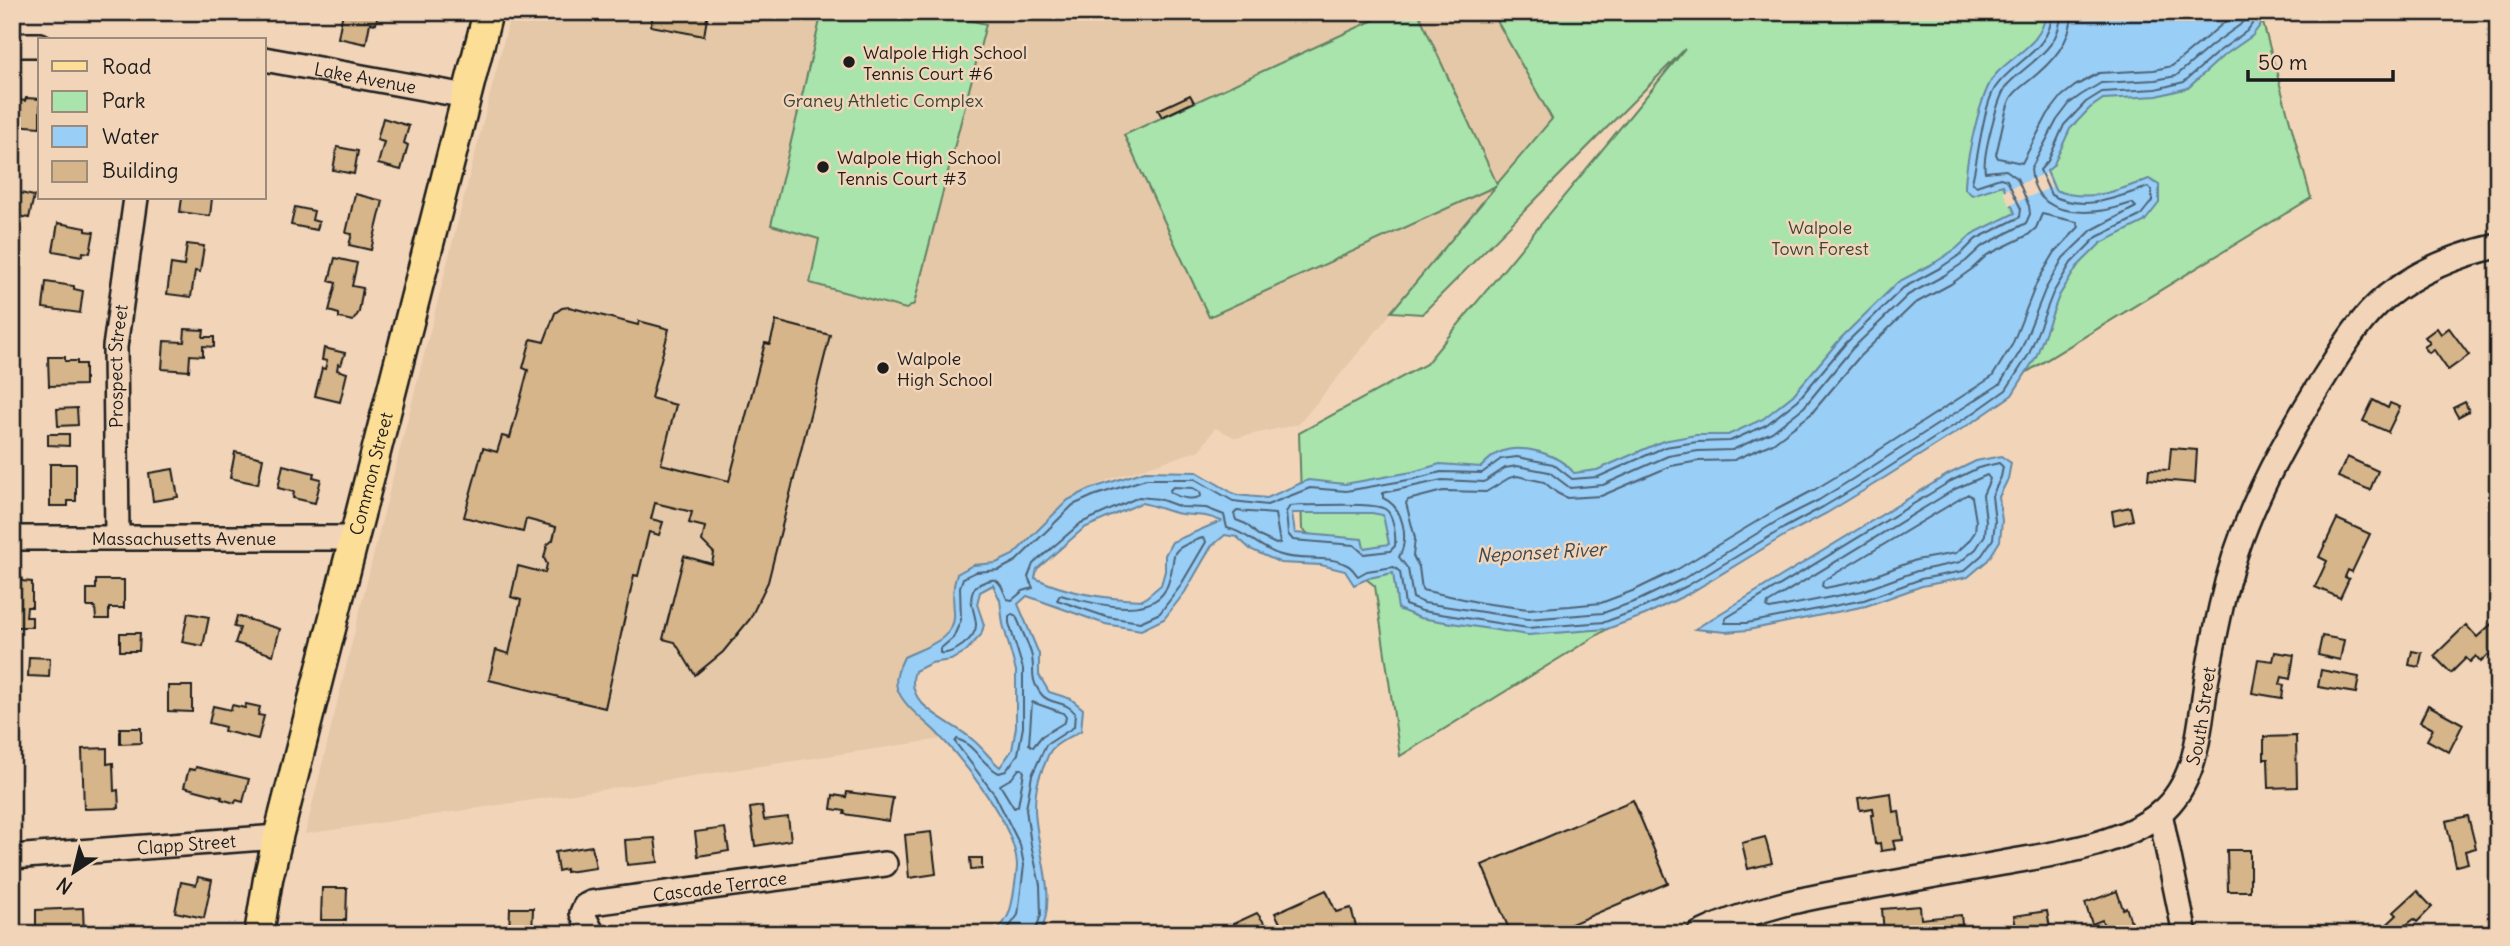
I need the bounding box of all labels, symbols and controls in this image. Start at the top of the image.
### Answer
legend [38,38,266,200]
scale bar [2248,38,2393,82]
place label: Walpole High School Tennis Court #6 [863,41,1027,85]
text: 50 m [2258,49,2307,76]
text: Road [102,53,151,80]
marker: Walpole High School Tennis Court #6 [841,54,857,70]
street label: Lake Avenue [312,57,418,98]
text: Park [102,87,145,114]
park label: Graney Athletic Complex [783,89,983,112]
text: Water [102,123,160,150]
place label: Walpole High School Tennis Court #3 [837,146,1001,190]
text: Building [102,157,178,184]
marker: Walpole High School Tennis Court #3 [815,159,831,175]
park label: Walpole Town Forest [1771,216,1869,260]
street label: Prospect Street [103,303,132,428]
place label: Walpole High School [897,347,993,391]
marker: Walpole High School [875,360,891,376]
street label: Common Street [344,409,397,538]
street label: Massachusetts Avenue [92,527,276,550]
water label: Neponset River [1476,537,1608,567]
street label: South Street [2181,665,2220,768]
street label: Clapp Street [136,829,237,859]
north arrow [38,838,108,908]
street label: Cascade Terrace [651,866,788,906]
text: N [52,872,77,900]

